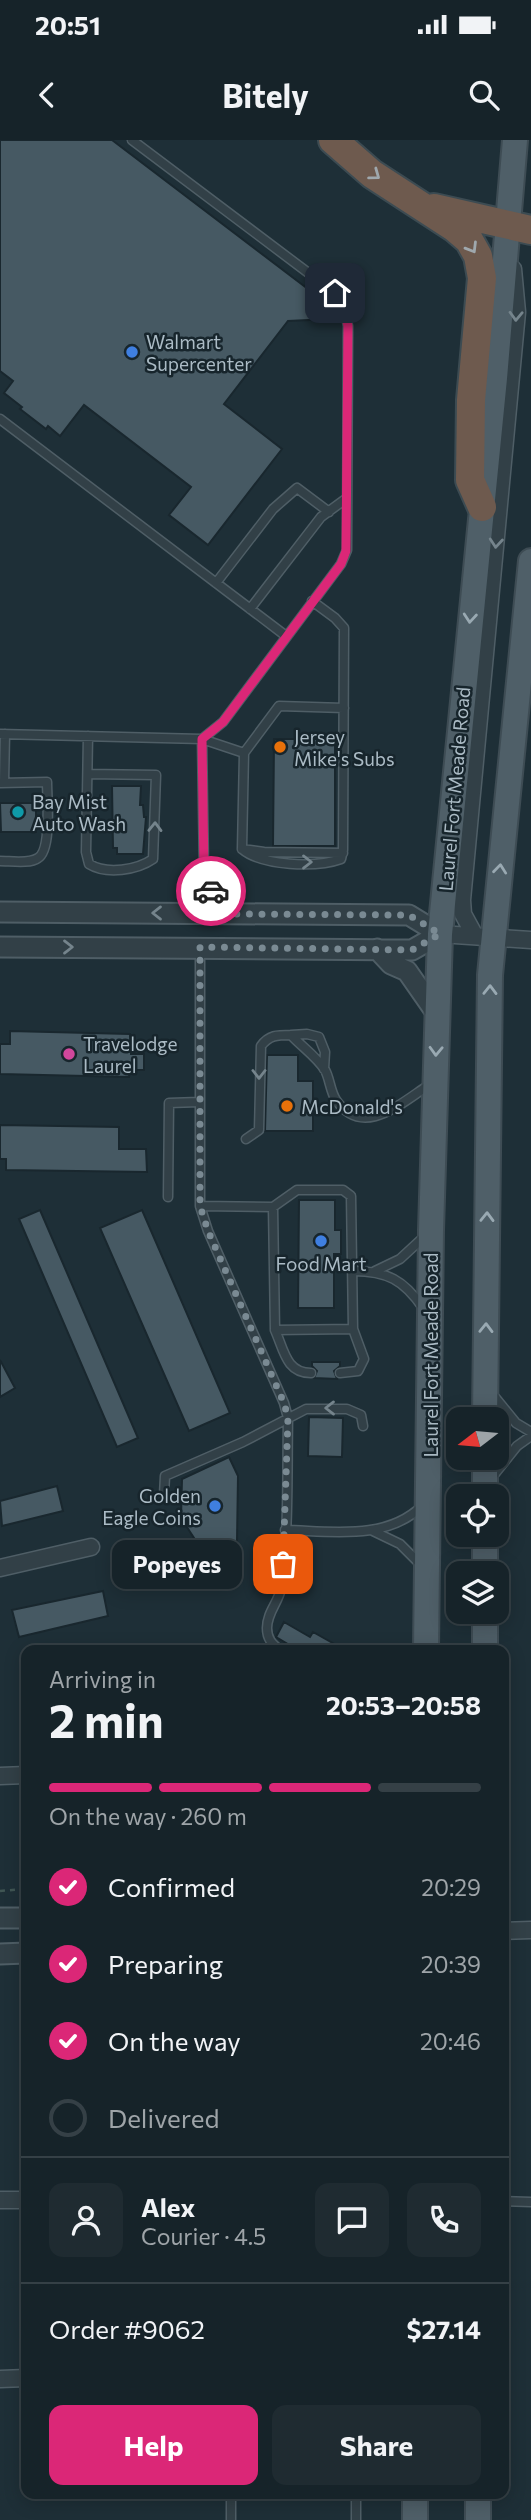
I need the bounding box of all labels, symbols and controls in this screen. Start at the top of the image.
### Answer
text: 20:51 [35,9,101,40]
text: Bitely [222,75,309,115]
icon: back [28,76,66,114]
icon: search [465,76,503,114]
one-way arrow [367,167,380,180]
one-way arrow [464,240,477,253]
pin [305,263,365,323]
icon: home [316,274,354,312]
one-way arrow [509,311,524,322]
place label: Walmart Supercenter [146,330,252,375]
marker: Walmart Supercenter [124,344,140,360]
one-way arrow [488,537,503,549]
one-way arrow [463,613,478,624]
street label: Laurel Fort Meade Road [434,686,474,892]
place label: Jersey Mike's Subs [294,725,395,770]
marker: Jersey Mike's Subs [272,739,288,755]
place label: Bay Mist Auto Wash [32,790,126,835]
marker: Bay Mist Auto Wash [10,804,26,820]
one-way arrow [147,821,163,831]
one-way arrow [302,854,313,870]
courier [176,856,246,926]
one-way arrow [493,863,508,875]
icon: car [192,872,230,910]
one-way arrow [151,905,161,921]
one-way arrow [63,939,74,955]
one-way arrow [482,984,498,995]
place label: Travelodge Laurel [83,1032,177,1077]
marker: Travelodge Laurel [61,1046,77,1062]
one-way arrow [428,1046,443,1057]
one-way arrow [251,1069,267,1080]
place label: McDonald's [301,1095,403,1118]
marker: McDonald's [279,1098,295,1114]
one-way arrow [479,1211,495,1222]
marker: Food Mart [313,1233,329,1249]
place label: Food Mart [275,1252,367,1275]
street label: Laurel Fort Meade Road [419,1252,442,1458]
one-way arrow [478,1322,493,1333]
one-way arrow [324,1401,335,1416]
north arrow [446,1407,509,1470]
map controls [446,1407,509,1624]
place label: Golden Eagle Coins [102,1484,201,1529]
button: locate [446,1484,509,1547]
marker: Golden Eagle Coins [207,1498,223,1514]
pin [253,1534,313,1594]
callout: Popeyes [112,1540,241,1588]
icon: bag [264,1545,302,1583]
text: Popeyes [133,1550,221,1578]
button: layers [446,1561,509,1624]
text: Arriving in [49,1665,156,1693]
text: 20:53–20:58 [326,1689,481,1720]
text: 2 min [49,1691,164,1747]
text: On the way · 260 m [49,1802,247,1830]
icon: check [49,1868,87,1906]
text: Confirmed [108,1871,235,1902]
text: 20:29 [421,1873,481,1901]
icon: check [49,1945,87,1983]
text: Preparing [108,1948,223,1979]
text: 20:39 [421,1950,481,1978]
icon: check [49,2022,87,2060]
text: On the way [108,2025,241,2056]
text: 20:46 [420,2027,481,2055]
text: Delivered [108,2102,219,2133]
button: person [49,2183,123,2257]
button: chat [315,2183,389,2257]
button: phone [407,2183,481,2257]
text: Alex [141,2191,195,2222]
text: Courier · 4.5 [141,2222,266,2250]
text: Order #9062 [49,2313,205,2344]
text: $27.14 [407,2313,481,2344]
button: Help [49,2405,258,2485]
button: Share [272,2405,481,2485]

